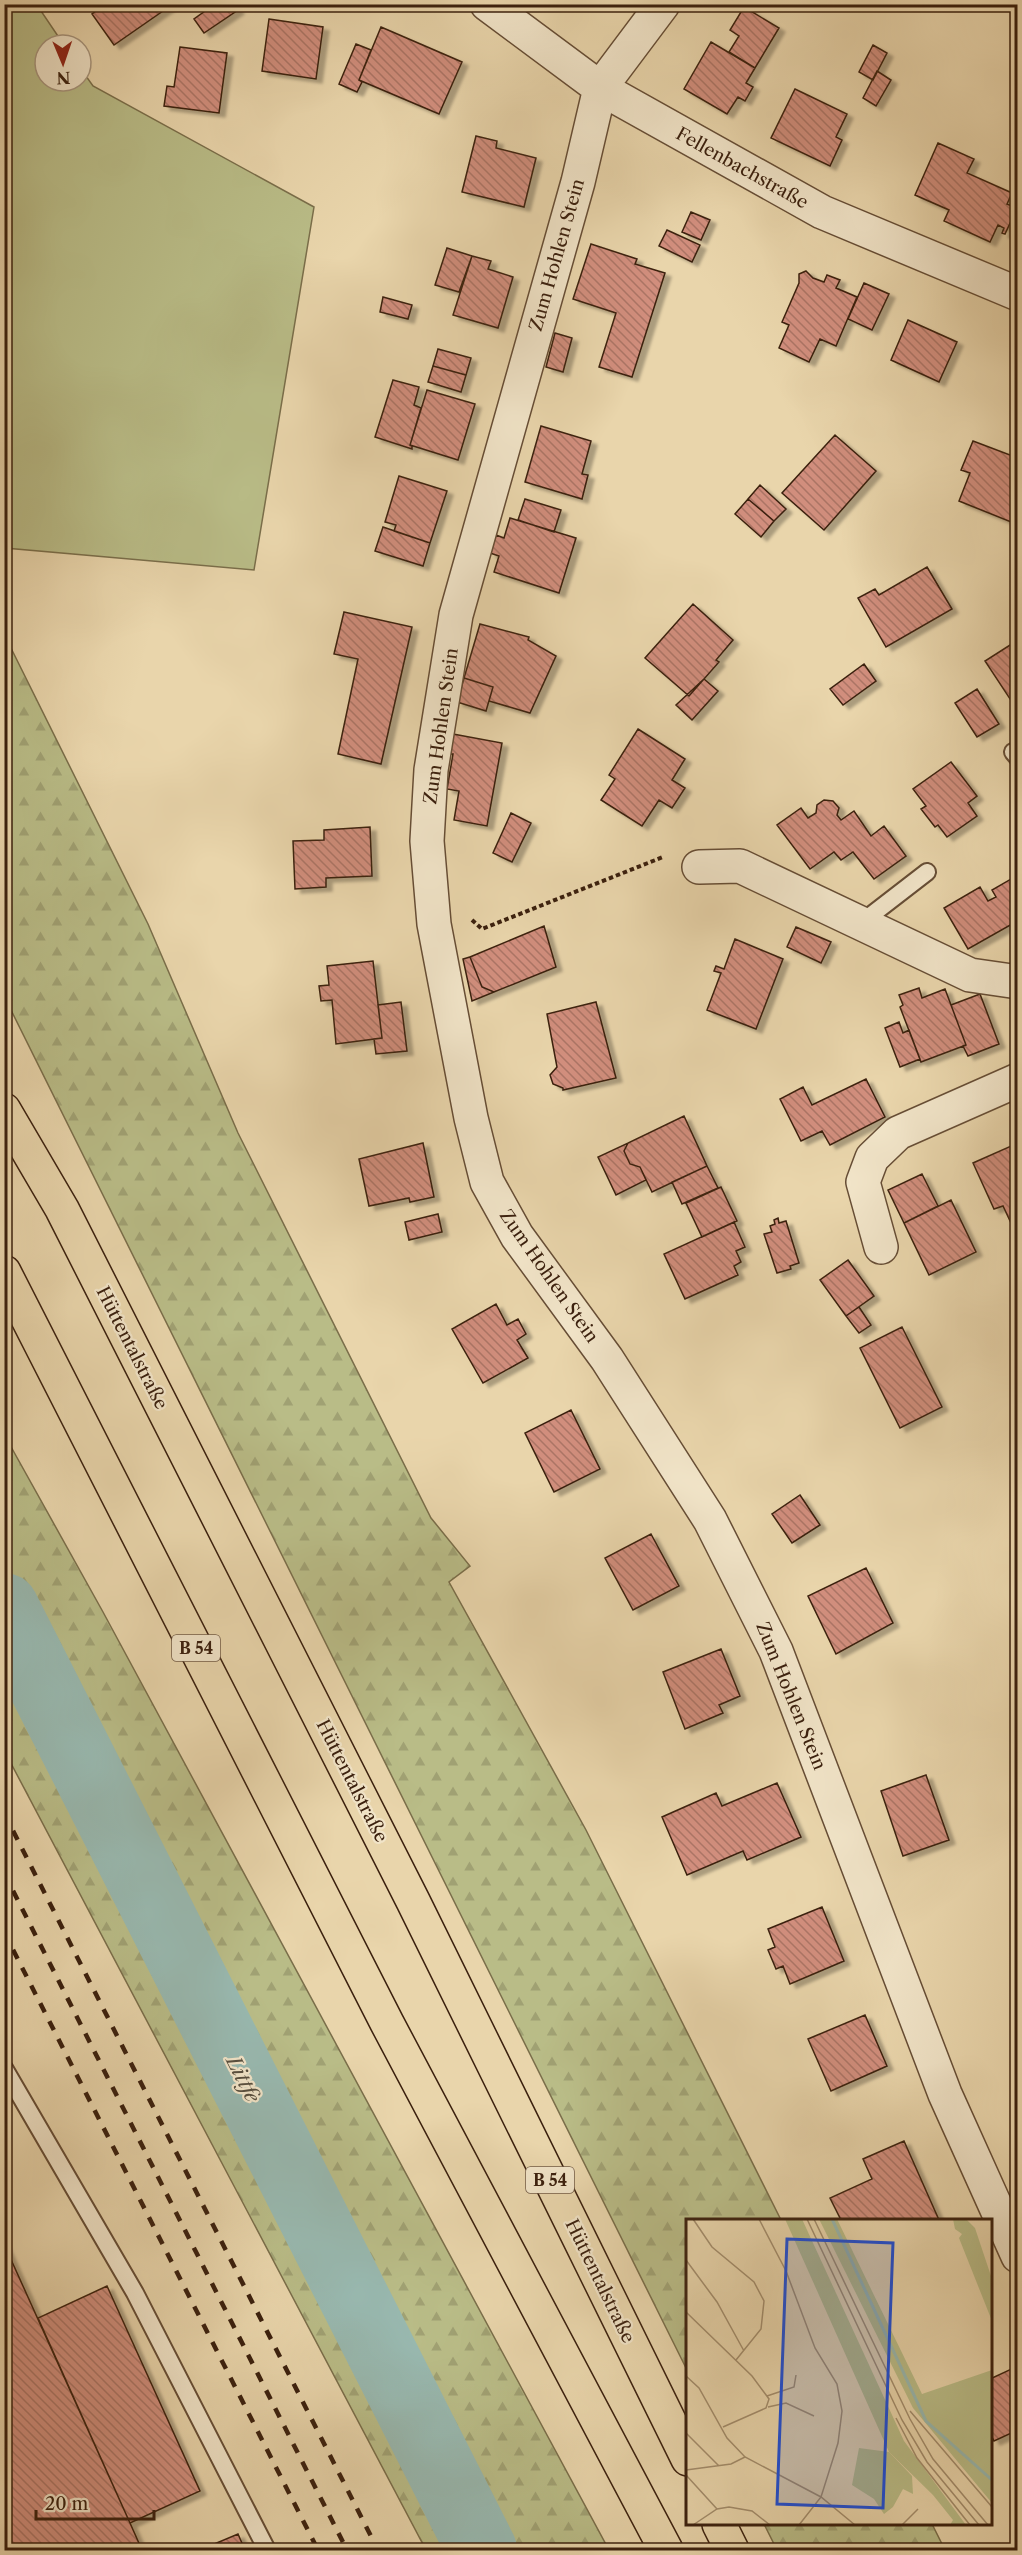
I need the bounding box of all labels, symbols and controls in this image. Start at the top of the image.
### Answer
north arrow [33,33,93,93]
text: N [56,68,71,88]
street label: Fellenbachstraße [672,123,812,213]
street label: Zum Hohlen Stein [525,176,589,334]
street label: Zum Hohlen Stein [419,647,463,805]
street label: Zum Hohlen Stein [495,1205,603,1347]
street label: Hüttentalstraße [92,1283,172,1413]
street label: Zum Hohlen Stein [751,1619,831,1773]
road number: B 54 [172,1635,220,1661]
street label: Hüttentalstraße [312,1716,392,1846]
water label: Littfe [220,2050,265,2107]
road number: B 54 [526,2167,574,2193]
street label: Hüttentalstraße [561,2216,639,2346]
inset map [686,2219,992,2525]
scale bar [36,2483,154,2521]
text: 20 m [45,2493,89,2515]

